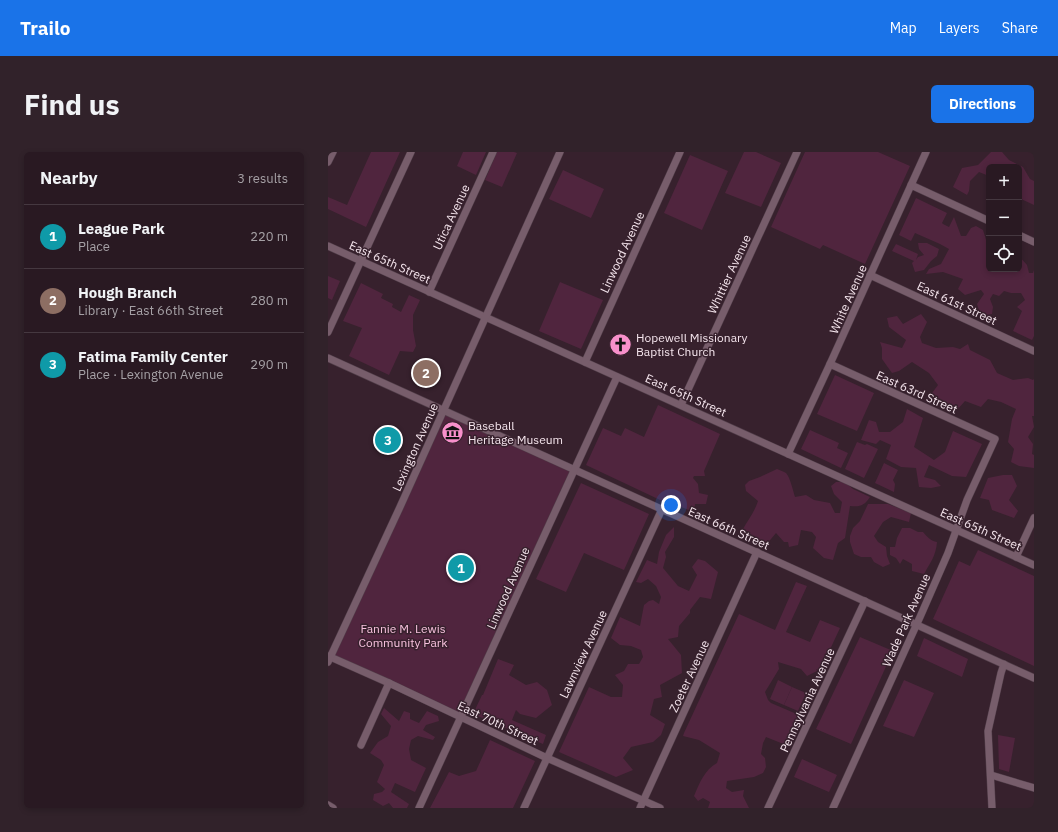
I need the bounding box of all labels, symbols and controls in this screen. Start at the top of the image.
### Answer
text: Trailo [20,16,70,40]
text: Map [890,19,917,37]
text: Layers [939,19,980,37]
text: Share [1002,19,1038,37]
button: Directions [931,85,1034,123]
text: Find us [24,86,120,123]
map controls [986,164,1022,272]
button: + [986,164,1022,200]
text: Nearby [40,167,98,189]
text: 3 results [237,170,288,187]
street label: Utica Avenue [429,181,473,252]
button: − [986,200,1022,236]
street label: Linwood Avenue [597,208,648,295]
text: League Park [78,219,165,238]
text: 1 [49,228,57,245]
text: 220 m [250,228,288,245]
street label: Whittier Avenue [704,232,754,316]
button: locate [986,236,1022,272]
street label: East 65th Street [347,237,433,287]
text: Place [78,238,110,255]
street label: White Avenue [826,262,870,336]
street label: East 61st Street [915,278,999,328]
text: Hough Branch [78,283,177,302]
text: 2 [49,292,57,309]
text: 280 m [250,292,288,309]
text: Library · East 66th Street [78,302,223,319]
place label: Hopewell Missionary Baptist Church [636,330,748,359]
church icon: Hopewell Missionary Baptist Church [608,331,634,357]
text: Fatima Family Center [78,347,228,366]
text: 3 [49,356,57,373]
text: 290 m [250,356,288,373]
pin: 2 [413,358,439,388]
text: Place · Lexington Avenue [78,366,223,383]
street label: East 63rd Street [874,367,960,417]
street label: East 65th Street [643,370,729,420]
street label: Lexington Avenue [389,400,441,494]
place label: Baseball Heritage Museum [468,418,563,447]
museum icon: Baseball Heritage Museum [440,419,466,445]
pin: 3 [375,425,401,455]
your location [661,495,681,515]
street label: East 66th Street [686,503,772,553]
street label: East 65th Street [938,504,1024,554]
street label: Linwood Avenue [483,544,533,631]
pin: 1 [448,553,474,583]
street label: Wade Park Avenue [879,571,933,669]
street label: Lawnview Avenue [556,607,610,701]
park label: Fannie M. Lewis Community Park [358,621,448,650]
street label: Zoeter Avenue [666,637,713,715]
street label: Pennsylvania Avenue [776,645,838,755]
street label: East 70th Street [455,698,541,748]

